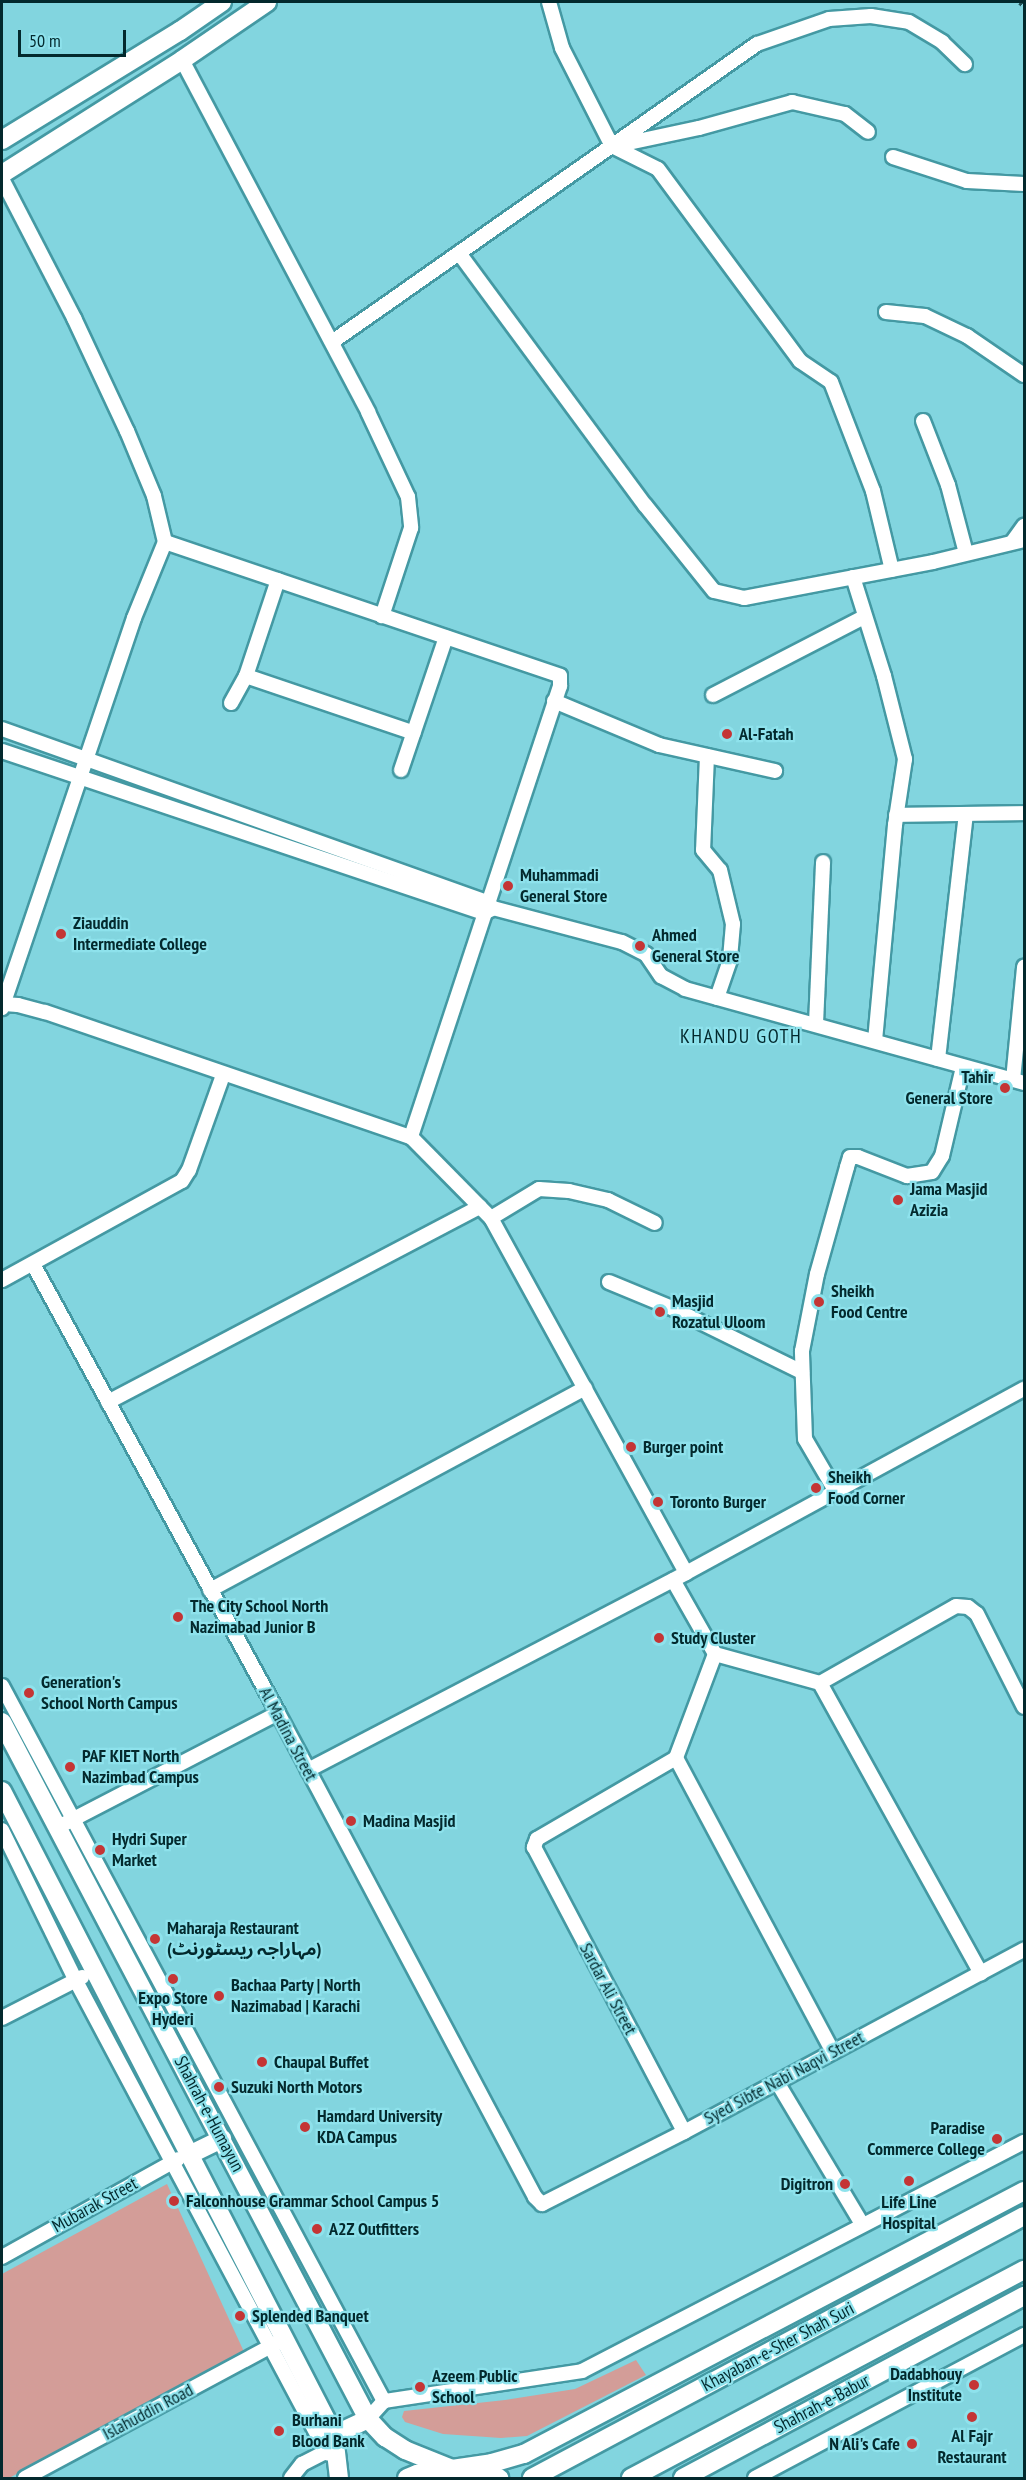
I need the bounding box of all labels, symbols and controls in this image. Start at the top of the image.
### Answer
scale bar [21,18,129,56]
text: 50 m [29,29,61,52]
place label: Al-Fatah [739,723,793,745]
marker: Al-Fatah [720,727,734,741]
place label: Muhammadi General Store [520,865,607,908]
marker: Muhammadi General Store [501,879,515,893]
place label: Ziauddin Intermediate College [73,913,207,956]
place label: Ahmed General Store [652,925,739,968]
marker: Ziauddin Intermediate College [54,927,68,941]
marker: Ahmed General Store [633,939,647,953]
district label: KHANDU GOTH [680,1024,802,1048]
place label: Tahir General Store [906,1067,993,1110]
marker: Tahir General Store [998,1081,1012,1095]
place label: Jama Masjid Azizia [910,1179,987,1222]
marker: Jama Masjid Azizia [891,1193,905,1207]
place label: Sheikh Food Centre [831,1281,908,1324]
place label: Masjid Rozatul Uloom [672,1291,765,1334]
marker: Sheikh Food Centre [812,1295,826,1309]
marker: Masjid Rozatul Uloom [653,1305,667,1319]
place label: Burger point [643,1436,723,1458]
marker: Burger point [624,1440,638,1454]
place label: Sheikh Food Corner [828,1467,905,1510]
marker: Sheikh Food Corner [809,1481,823,1495]
place label: Toronto Burger [670,1491,766,1513]
marker: Toronto Burger [651,1495,665,1509]
place label: The City School North Nazimabad Junior B [190,1596,329,1638]
marker: The City School North Nazimabad Junior B [171,1610,185,1624]
place label: Study Cluster [671,1627,756,1649]
marker: Study Cluster [652,1631,666,1645]
place label: Generation's School North Campus [41,1672,178,1714]
street label: Al Madina Street [254,1683,322,1785]
marker: Generation's School North Campus [22,1686,36,1700]
place label: PAF KIET North Nazimbad Campus [82,1746,199,1788]
marker: PAF KIET North Nazimbad Campus [63,1760,77,1774]
place label: Madina Masjid [363,1810,455,1832]
marker: Madina Masjid [344,1814,358,1828]
place label: Hydri Super Market [112,1829,187,1872]
marker: Hydri Super Market [93,1843,107,1857]
place label: Maharaja Restaurant (مہاراجہ ریسٹورنٹ) [167,1918,321,1960]
marker: Maharaja Restaurant (مہاراجہ ریسٹورنٹ) [148,1932,162,1946]
street label: Sardar Ali Street [575,1939,641,2039]
marker: Expo Store Hyderi [166,1972,180,1986]
place label: Bachaa Party | North Nazimabad | Karachi [231,1975,361,2018]
place label: Expo Store Hyderi [138,1988,208,2030]
marker: Bachaa Party | North Nazimabad | Karachi [212,1989,226,2003]
street label: Syed Sibte Nabi Naqvi Street [700,2027,868,2129]
place label: Chaupal Buffet [274,2051,369,2073]
street label: Shahrah-e-Humayun [170,2053,248,2175]
marker: Chaupal Buffet [255,2055,269,2069]
place label: Suzuki North Motors [231,2076,362,2098]
marker: Suzuki North Motors [212,2080,226,2094]
place label: Hamdard University KDA Campus [317,2106,442,2148]
place label: Paradise Commerce College [867,2118,985,2160]
marker: Hamdard University KDA Campus [298,2120,312,2134]
marker: Paradise Commerce College [990,2132,1004,2146]
marker: Life Line Hospital [900,2172,918,2190]
street label: Mubarak Street [48,2173,142,2237]
place label: Digitron [781,2173,833,2195]
marker: Digitron [838,2177,852,2191]
place label: Falconhouse Grammar School Campus 5 [186,2190,440,2212]
place label: Life Line Hospital [881,2192,937,2234]
marker: Falconhouse Grammar School Campus 5 [167,2194,181,2208]
place label: A2Z Outfitters [329,2218,419,2240]
marker: A2Z Outfitters [310,2222,324,2236]
street label: Khayaban-e-Sher Shah Suri [698,2298,858,2396]
place label: Splended Banquet [252,2305,369,2327]
marker: Splended Banquet [233,2309,247,2323]
place label: Dadabhouy Institute [890,2364,962,2406]
place label: Azeem Public School [432,2366,518,2408]
street label: Shahrah-e-Babur [771,2370,873,2438]
marker: Dadabhouy Institute [967,2378,981,2392]
street label: Islahuddin Road [99,2379,197,2445]
marker: Azeem Public School [413,2380,427,2394]
place label: Burhani Blood Bank [292,2410,365,2452]
marker: Al Fajr Restaurant [965,2410,979,2424]
marker: Burhani Blood Bank [270,2422,288,2440]
place label: Al Fajr Restaurant [937,2426,1007,2468]
place label: N Ali's Cafe [828,2433,900,2455]
marker: N Ali's Cafe [905,2437,919,2451]

